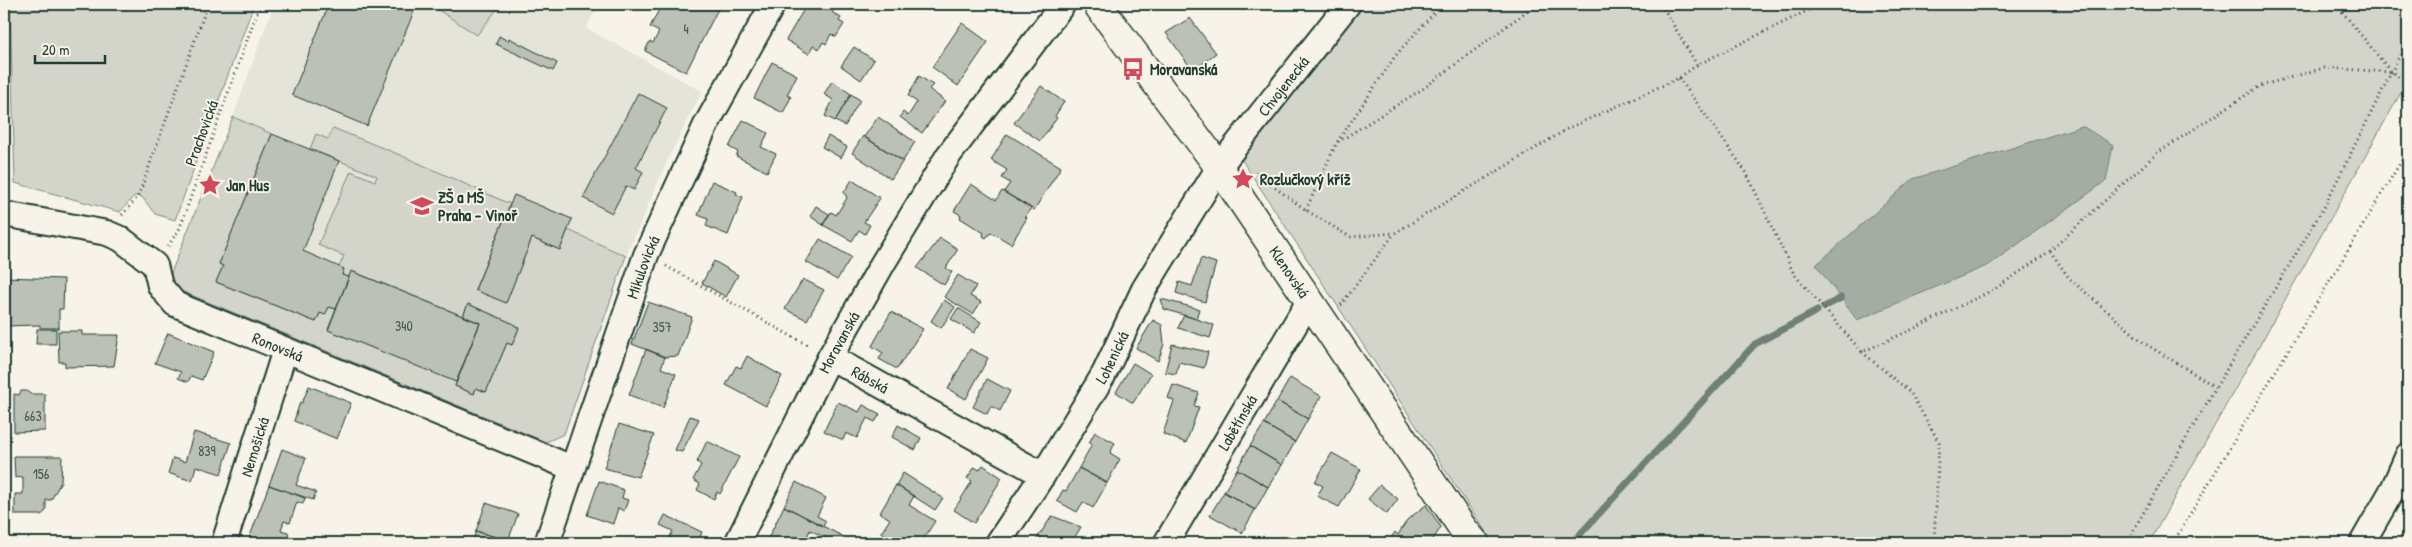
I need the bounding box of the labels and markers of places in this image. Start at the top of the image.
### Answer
bus stop icon: Moravanská [1120,56,1146,82]
place label: Moravanská [1150,58,1218,80]
place icon: Rozlučkový kříž [1230,166,1256,192]
place label: Rozlučkový kříž [1260,168,1351,191]
place icon: Jan Hus [197,172,223,198]
place label: Jan Hus [226,174,270,196]
place label: ZŠ a MŠ Praha - Vinoř [438,186,518,226]
school or university icon: ZŠ a MŠ Praha - Vinoř [409,193,435,219]

